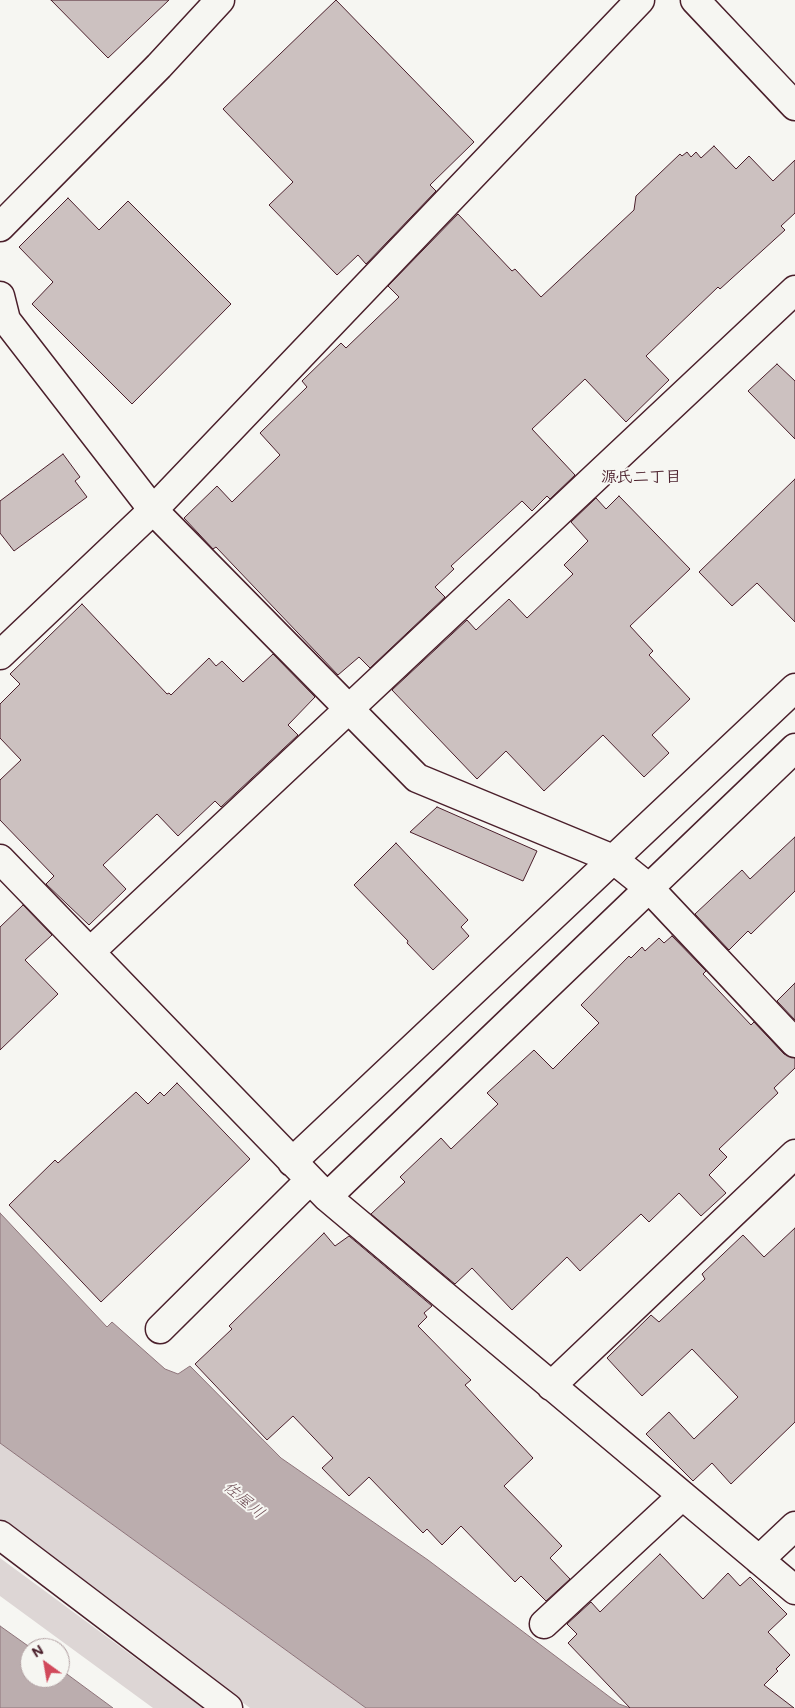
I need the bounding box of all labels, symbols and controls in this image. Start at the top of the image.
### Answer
district label: 源氏二丁目 [601,467,681,487]
water label: 佐屋川 [219,1477,269,1523]
north arrow [20,1638,70,1688]
text: N [28,1640,47,1662]

